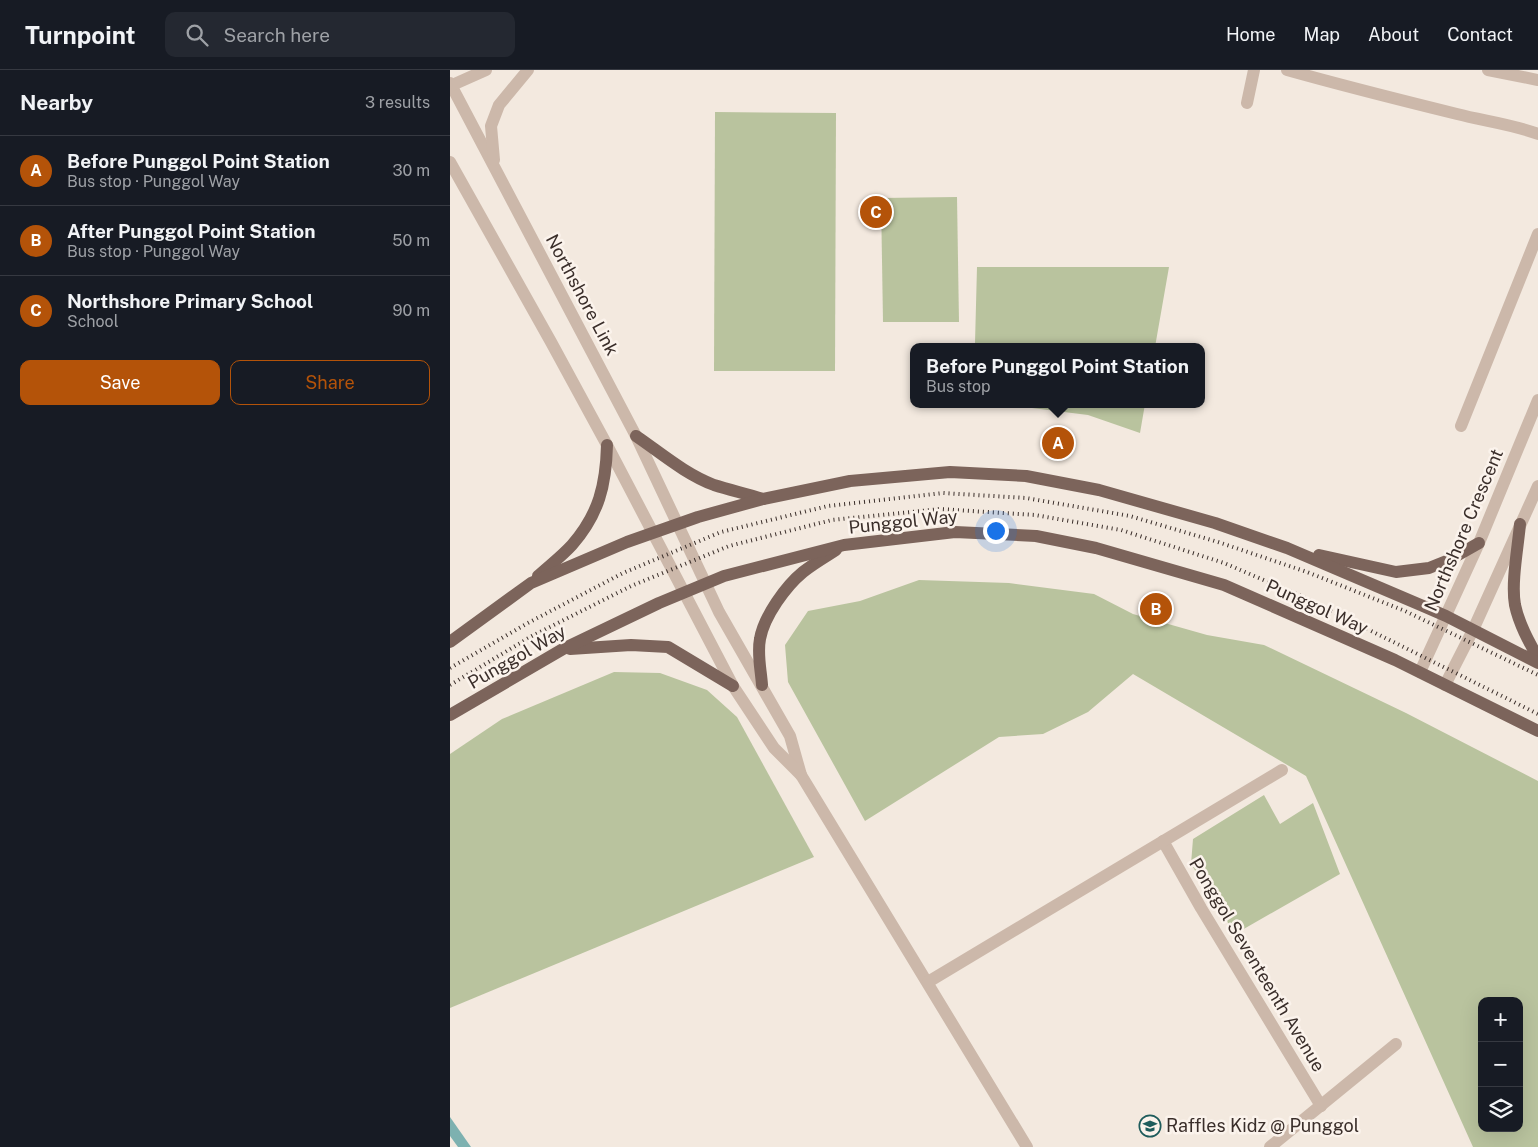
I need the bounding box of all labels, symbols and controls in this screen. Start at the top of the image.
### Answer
search box [165,12,515,57]
text: Turnpoint [25,21,135,49]
icon: search [183,21,211,49]
text: Search here [223,24,330,46]
text: Home [1226,24,1276,45]
text: Map [1304,24,1340,45]
text: About [1368,24,1419,45]
text: Contact [1447,24,1513,45]
text: Nearby [20,90,93,115]
text: 3 results [365,93,430,112]
text: Before Punggol Point Station [67,150,330,172]
text: A [30,161,42,180]
text: 30 m [393,161,430,180]
text: Bus stop · Punggol Way [67,172,240,191]
pin: C [860,193,892,231]
text: After Punggol Point Station [67,220,316,242]
text: B [31,231,41,250]
text: 50 m [392,231,430,250]
street label: Northshore Link [542,231,623,359]
text: Bus stop · Punggol Way [67,242,240,261]
text: Northshore Primary School [67,290,313,312]
text: C [30,301,42,320]
text: 90 m [393,301,430,320]
text: School [67,312,118,331]
popup [910,343,1205,408]
text: Before Punggol Point Station [926,355,1189,377]
button: Save [20,360,220,405]
button: Share [230,360,430,405]
text: Bus stop [926,377,991,396]
pin: A [1042,424,1074,462]
street label: Northshore Crescent [1420,446,1507,614]
street label: Punggol Way [847,505,959,538]
your location [983,518,1009,544]
street label: Punggol Way [1263,575,1372,639]
pin: B [1140,590,1172,628]
street label: Punggol Way [464,620,570,693]
street label: Ponggol Seventeenth Avenue [1185,854,1330,1075]
map controls [1478,997,1523,1132]
button: + [1478,997,1523,1042]
button: − [1478,1042,1523,1087]
button: layers [1478,1087,1523,1132]
school or university icon: Raffles Kidz @ Punggol [1138,1114,1162,1138]
place label: Raffles Kidz @ Punggol [1166,1115,1359,1136]

